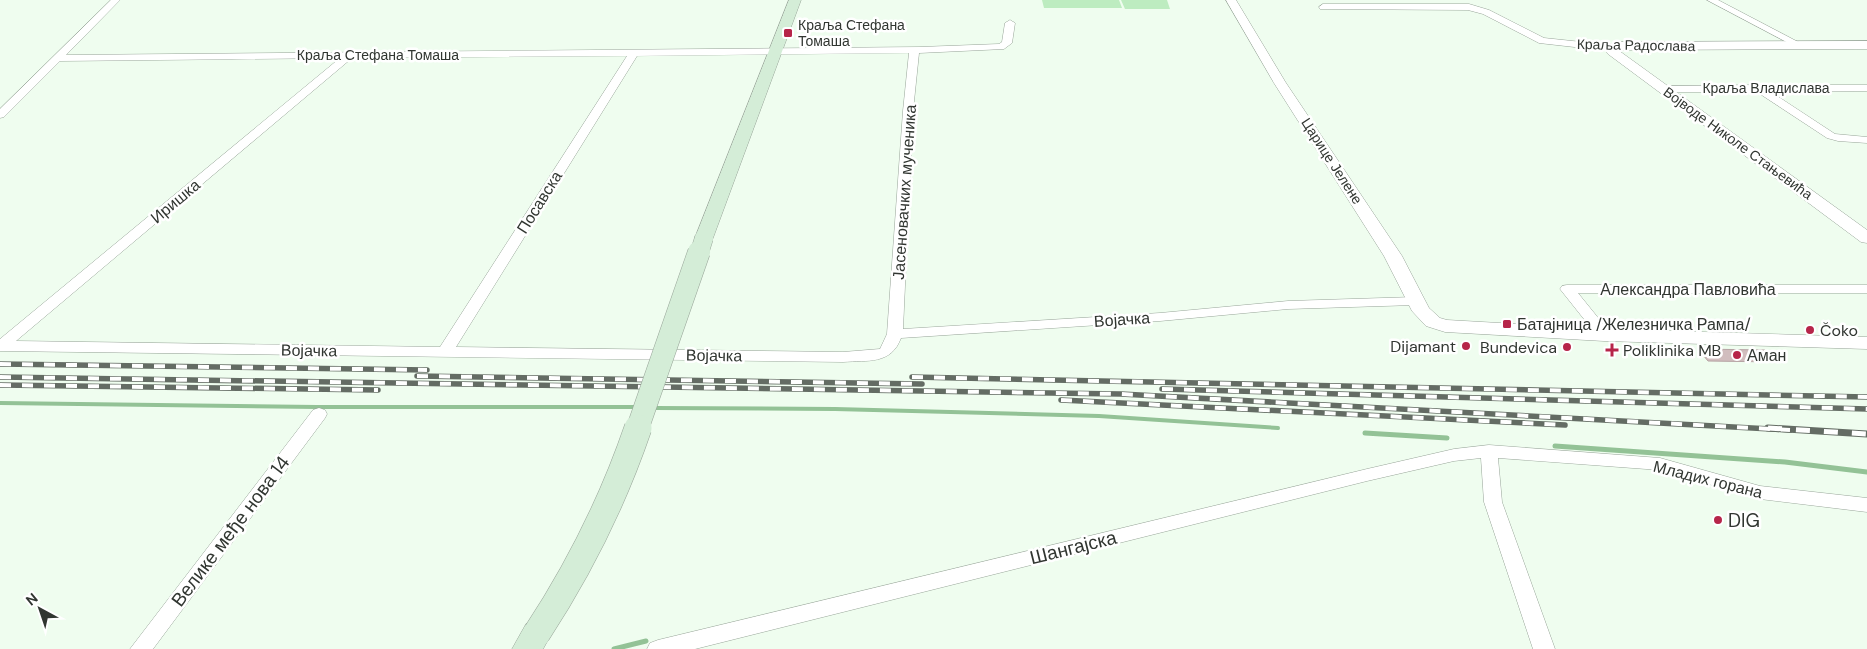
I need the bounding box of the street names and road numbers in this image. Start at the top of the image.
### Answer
street label: Краља Радослава [1577,35,1696,55]
street label: Краља Стефана Томаша [297,46,459,64]
street label: Краља Владислава [1702,79,1830,97]
street label: Војводе Николе Стањевића [1660,83,1816,203]
street label: Јасеновачких мученика [888,104,921,280]
street label: Царице Јелене [1297,114,1367,208]
street label: Посавска [512,167,567,237]
street label: Иришка [146,174,205,228]
street label: Александра Павловића [1600,279,1776,300]
street label: Војачка [1093,307,1151,332]
street label: Војачка [281,340,337,361]
street label: Војачка [686,345,742,366]
street label: Велике међе нова 14 [166,451,295,612]
street label: Младих горана [1651,456,1765,503]
street label: Шангајска [1027,525,1120,570]

